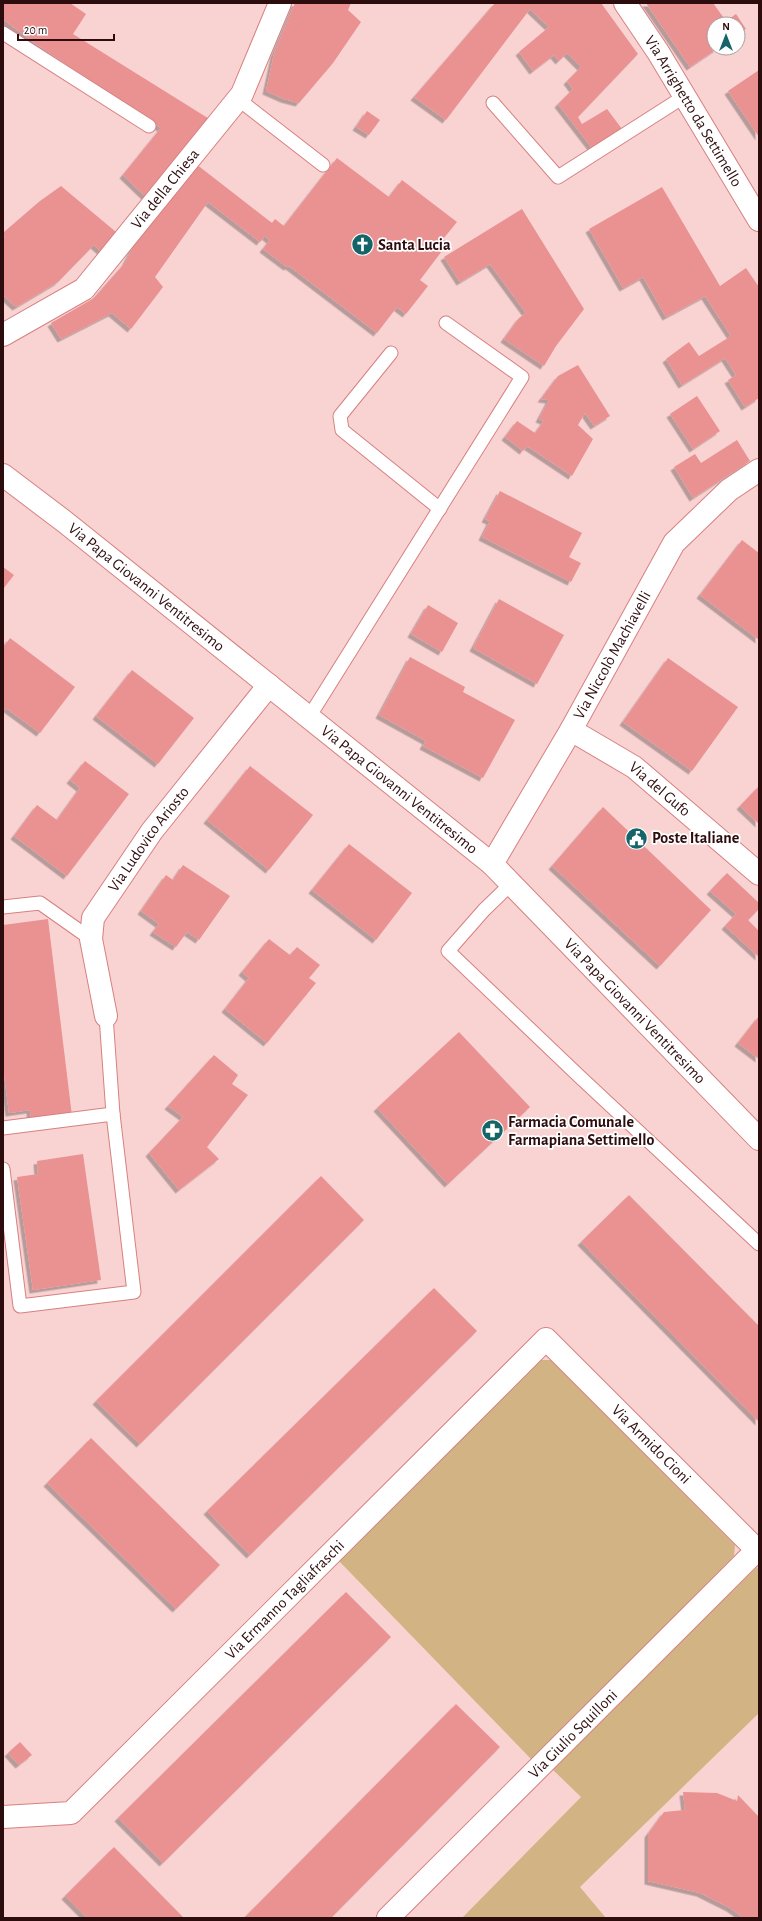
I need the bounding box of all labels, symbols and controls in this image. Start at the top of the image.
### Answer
scale bar [18,16,114,42]
north arrow [706,16,746,56]
text: N [722,21,730,32]
text: 20 m [24,24,47,36]
street label: Via Arrighetto da Settimello [641,33,745,190]
street label: Via della Chiesa [128,146,202,232]
church icon: Santa Lucia [350,232,376,258]
place label: Santa Lucia [378,237,451,253]
street label: Via Papa Giovanni Ventitresimo [65,520,228,655]
street label: Via Niccolò Machiavelli [571,588,654,722]
street label: Via Papa Giovanni Ventitresimo [318,722,481,857]
street label: Via del Gufo [626,759,694,820]
street label: Via Ludovico Ariosto [105,784,192,895]
public building icon: Poste Italiane [623,825,649,851]
place label: Poste Italiane [652,830,740,846]
street label: Via Papa Giovanni Ventitresimo [561,936,709,1087]
place label: Farmacia Comunale Farmapiana Settimello [508,1114,654,1148]
pharmacy icon: Farmacia Comunale Farmapiana Settimello [479,1118,505,1144]
street label: Via Armido Cioni [609,1402,694,1487]
street label: Via Ermanno Tagliafraschi [222,1537,347,1662]
street label: Via Giulio Squilloni [526,1687,620,1781]

